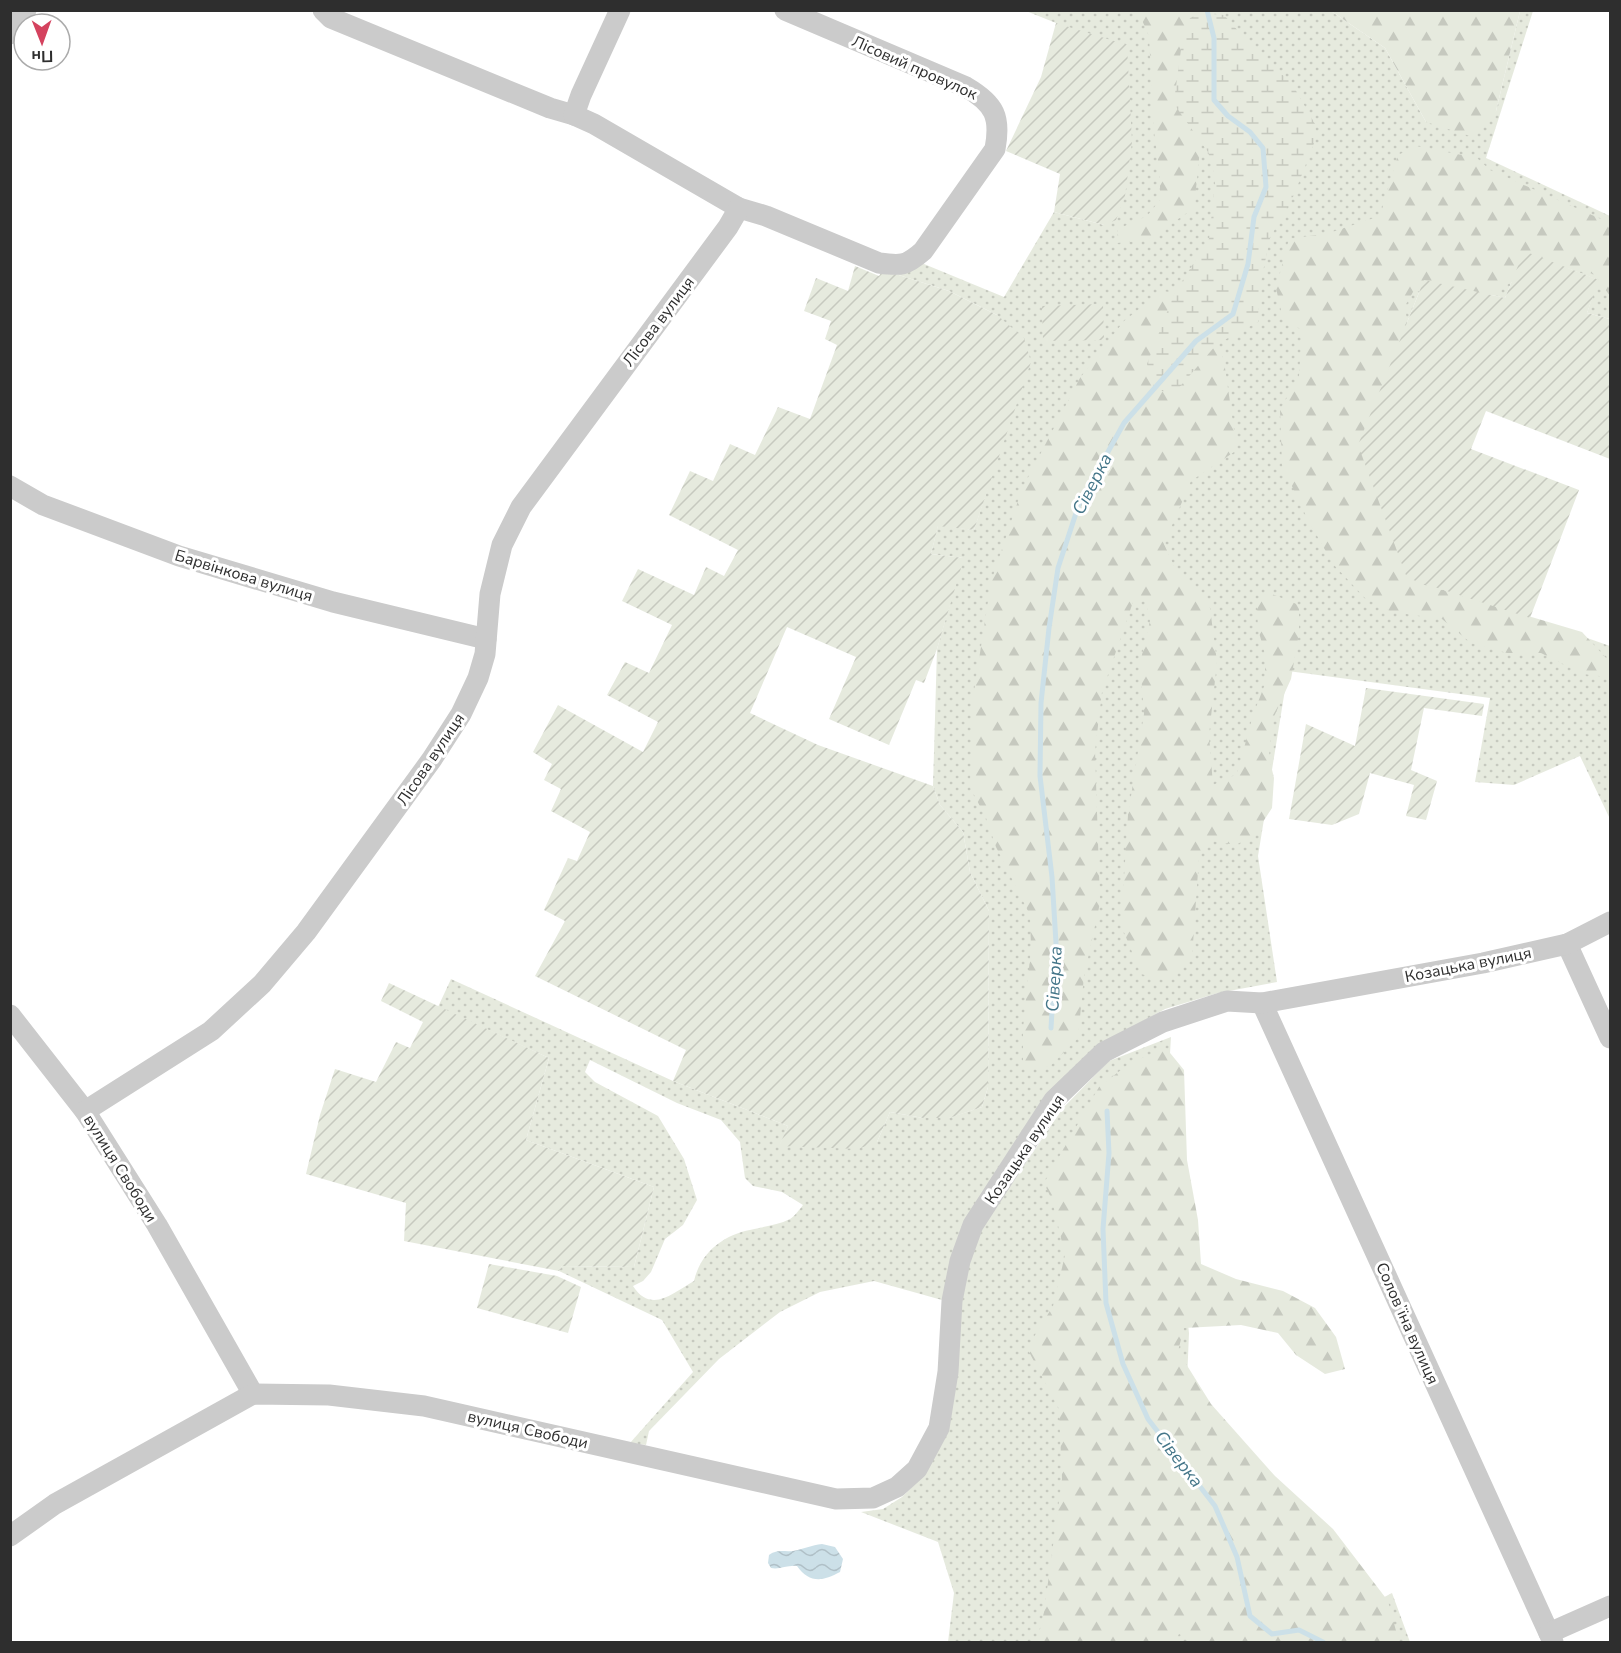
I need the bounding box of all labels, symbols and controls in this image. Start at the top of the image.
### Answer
north arrow [12,12,72,72]
street label: Лісовий провулок [848,30,981,106]
text: Пн [31,45,53,67]
street label: Лісова вулиця [618,272,700,371]
water label: Сіверка [1066,449,1118,519]
street label: Барвінкова вулиця [172,545,315,607]
street label: Лісова вулиця [392,709,470,810]
street label: Козацька вулиця [1403,942,1533,988]
water label: Сіверка [1040,945,1068,1013]
street label: Козацька вулиця [980,1090,1070,1209]
street label: вулиця Свободи [78,1111,162,1227]
street label: Соловʼїна вулиця [1370,1259,1444,1388]
street label: вулиця Свободи [465,1405,590,1455]
water label: Сіверка [1149,1426,1209,1492]

